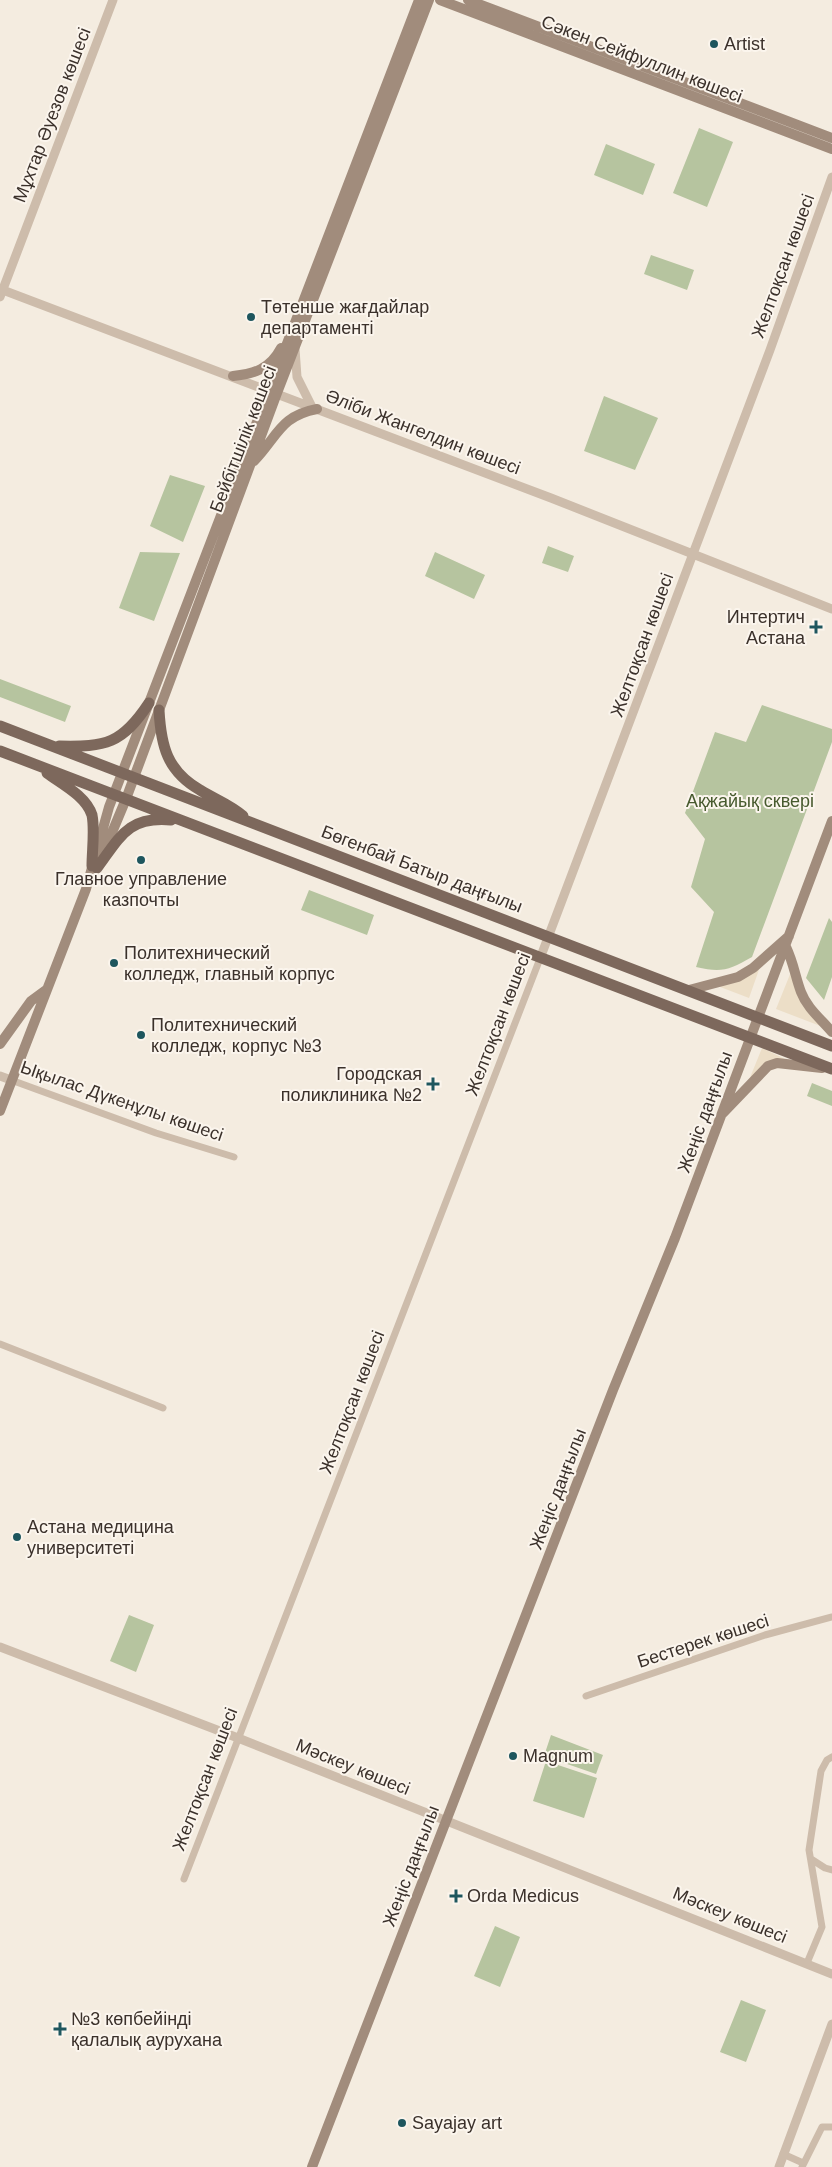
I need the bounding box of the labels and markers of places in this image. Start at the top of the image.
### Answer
place label: Artist [724,34,765,54]
marker: Artist [708,38,720,50]
place label: Төтенше жағдайлар департаменті [261,297,429,338]
marker: Төтенше жағдайлар департаменті [245,311,257,323]
place label: Интертич Астана [727,607,806,648]
marker: Интертич Астана [809,620,823,634]
marker: Главное управление казпочты [135,854,147,866]
place label: Главное управление казпочты [55,869,227,910]
place label: Политехнический колледж, главный корпус [124,943,335,984]
marker: Политехнический колледж, главный корпус [108,957,120,969]
place label: Политехнический колледж, корпус №3 [151,1015,322,1056]
marker: Политехнический колледж, корпус №3 [135,1029,147,1041]
place label: Городская поликлиника №2 [281,1064,422,1105]
marker: Городская поликлиника №2 [426,1077,440,1091]
place label: Астана медицина университеті [27,1517,175,1558]
marker: Астана медицина университеті [11,1531,23,1543]
place label: Magnum [523,1746,593,1766]
marker: Magnum [507,1750,519,1762]
place label: Orda Medicus [467,1886,579,1906]
marker: Orda Medicus [449,1889,463,1903]
place label: №3 көпбейінді қалалық аурухана [71,2009,223,2050]
marker: №3 көпбейінді қалалық аурухана [53,2022,67,2036]
place label: Sayajay аrt [412,2113,502,2133]
marker: Sayajay аrt [396,2117,408,2129]

